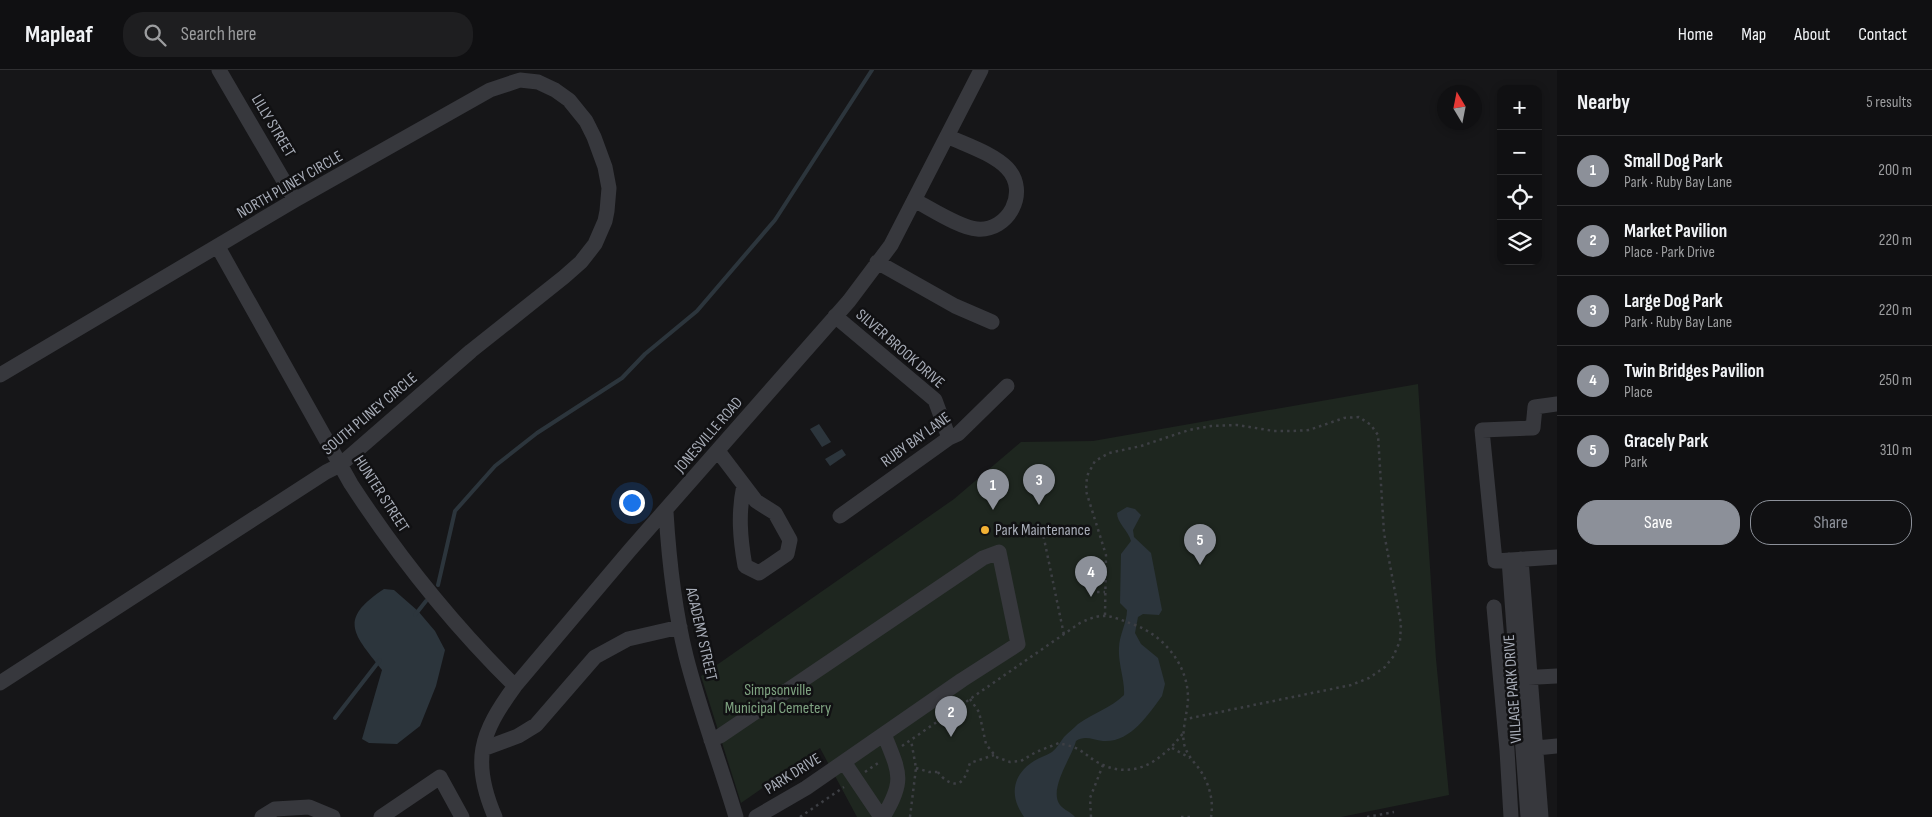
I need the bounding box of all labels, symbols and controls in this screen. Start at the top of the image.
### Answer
search box [123,12,473,57]
text: Mapleaf [25,20,93,49]
icon: search [141,21,169,49]
text: Search here [181,23,256,46]
text: Home [1678,24,1713,45]
text: Map [1741,24,1766,45]
text: About [1794,24,1830,45]
text: Contact [1858,24,1907,45]
north arrow [1437,85,1482,130]
map controls [1497,85,1542,265]
button: + [1497,85,1542,130]
text: Nearby [1577,90,1630,115]
street label: LILLY STREET [247,91,299,161]
text: 5 results [1866,93,1912,112]
button: − [1497,130,1542,175]
street label: NORTH PLINEY CIRCLE [234,147,346,223]
text: Small Dog Park [1624,150,1723,173]
text: 1 [1590,161,1596,180]
text: 200 m [1878,161,1912,180]
text: Park · Ruby Bay Lane [1624,173,1732,192]
button: locate [1497,175,1542,220]
button: layers [1497,220,1542,265]
text: Market Pavilion [1624,220,1727,243]
text: 2 [1589,231,1597,250]
text: 220 m [1879,231,1912,250]
text: Place · Park Drive [1624,243,1715,262]
text: Large Dog Park [1624,290,1723,313]
text: 3 [1589,301,1597,320]
text: 220 m [1879,301,1912,320]
street label: SILVER BROOK DRIVE [852,305,948,393]
text: Park · Ruby Bay Lane [1624,313,1732,332]
text: Twin Bridges Pavilion [1624,360,1764,383]
street label: SOUTH PLINEY CIRCLE [319,369,421,459]
text: 4 [1589,371,1597,390]
text: 250 m [1879,371,1912,390]
text: Place [1624,383,1653,402]
street label: JONESVILLE ROAD [670,393,747,477]
street label: RUBY BAY LANE [877,408,955,472]
text: Gracely Park [1624,430,1708,453]
text: 5 [1589,441,1597,460]
text: 310 m [1880,441,1912,460]
street label: HUNTER STREET [349,452,413,536]
text: Park [1624,453,1647,472]
pin: 3 [1023,464,1055,505]
pin: 1 [977,469,1009,510]
your location [619,490,645,516]
button: Save [1577,500,1740,545]
button: Share [1750,500,1912,545]
place label: Park Maintenance [995,521,1090,540]
marker: Park Maintenance [979,524,991,536]
pin: 5 [1184,524,1216,565]
pin: 4 [1075,556,1107,597]
street label: ACADEMY STREET [681,585,721,683]
street label: VILLAGE PARK DRIVE [1500,634,1526,744]
park label: Simpsonville Municipal Cemetery [725,681,831,718]
pin: 2 [935,696,967,737]
street label: PARK DRIVE [761,749,825,799]

